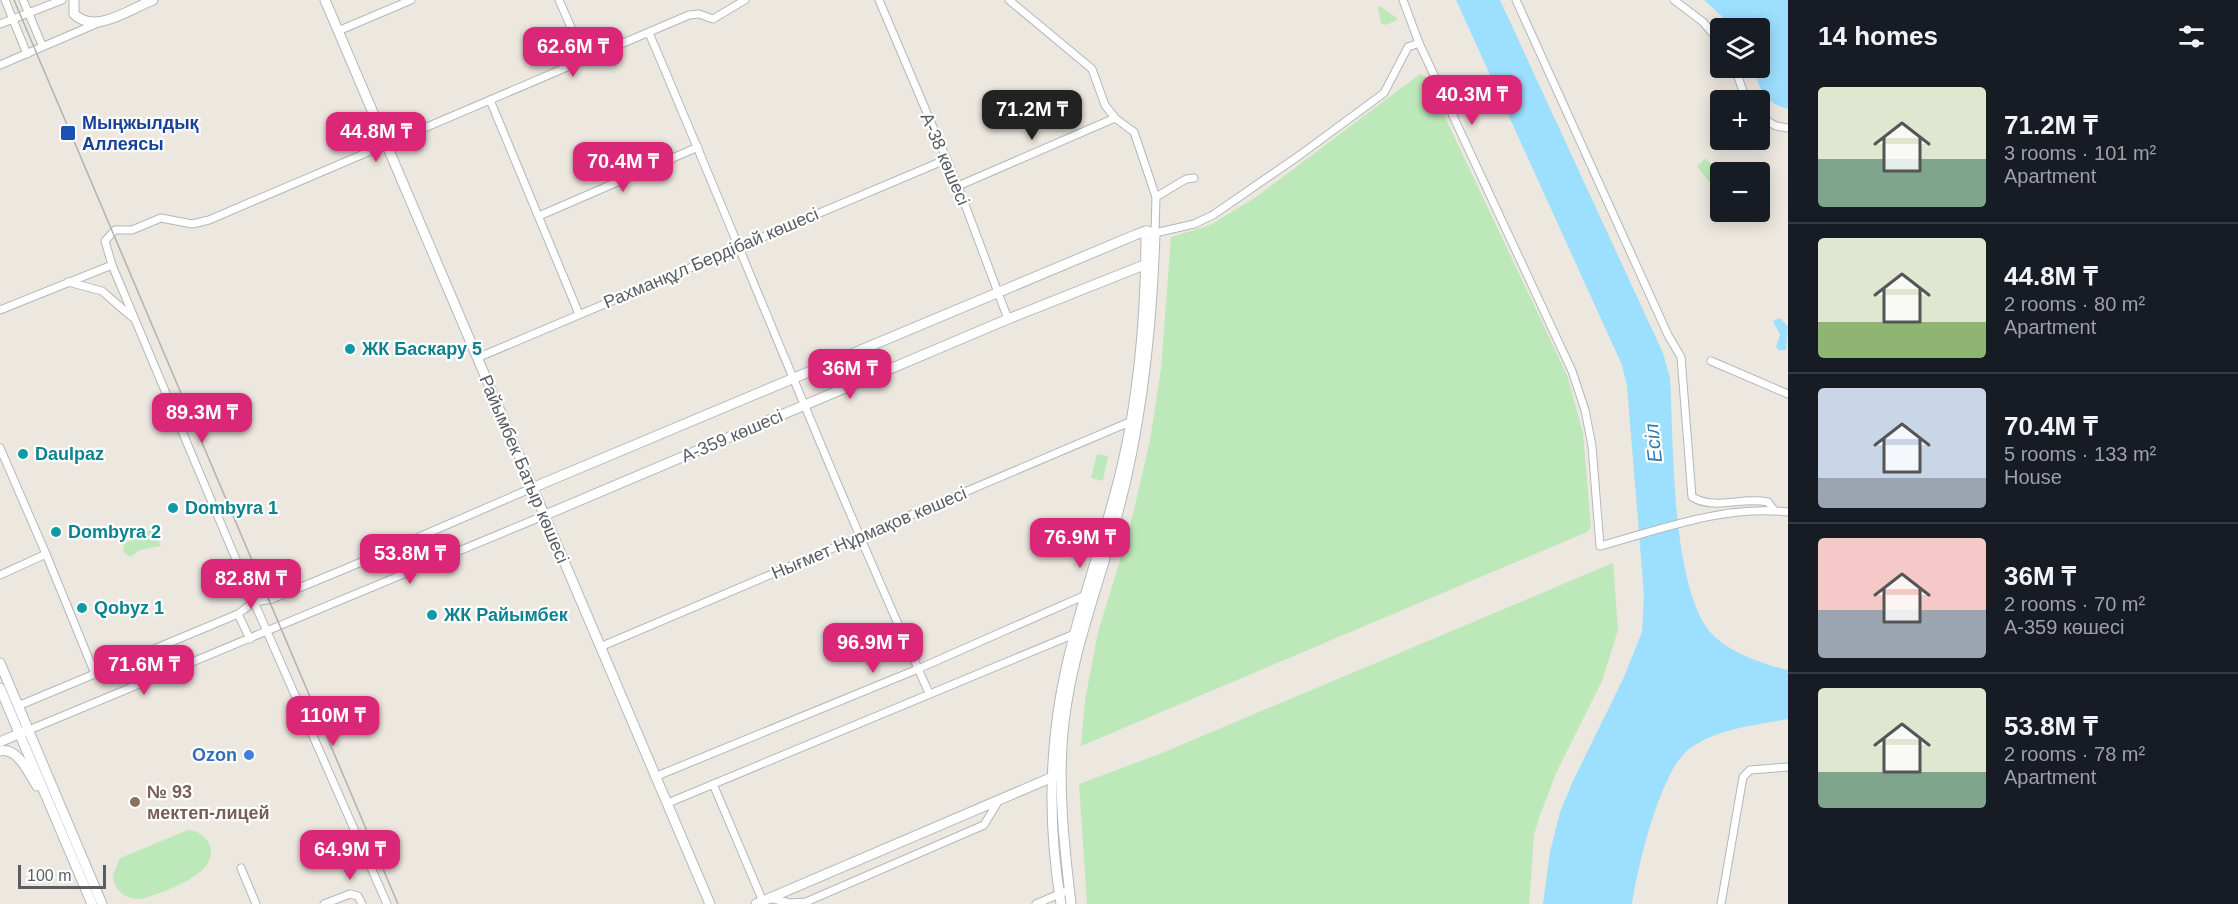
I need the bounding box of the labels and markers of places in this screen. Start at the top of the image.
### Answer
pin: 62.6M ₸ [518,27,628,78]
pin: 40.3M ₸ [1417,75,1527,126]
pin: 71.2M ₸ [977,90,1087,141]
pin: 44.8M ₸ [321,112,431,163]
place label: Мыңжылдық Аллеясы [82,113,200,154]
marker: Мыңжылдық Аллеясы [59,124,77,142]
pin: 70.4M ₸ [568,142,678,193]
place label: ЖК Баскару 5 [361,339,482,359]
marker: ЖК Баскару 5 [343,342,357,356]
pin: 36M ₸ [808,349,892,400]
pin: 89.3M ₸ [147,393,257,444]
place label: Daulpaz [35,444,104,464]
marker: Daulpaz [16,447,30,461]
place label: Dombyra 1 [185,498,278,518]
marker: Dombyra 1 [166,501,180,515]
pin: 76.9M ₸ [1025,518,1135,569]
place label: Dombyra 2 [68,522,161,542]
marker: Dombyra 2 [49,525,63,539]
pin: 53.8M ₸ [355,534,465,585]
pin: 82.8M ₸ [196,559,306,610]
place label: Qobyz 1 [94,598,164,618]
marker: Qobyz 1 [75,601,89,615]
place label: ЖК Райымбек [443,605,569,625]
marker: ЖК Райымбек [425,608,439,622]
pin: 96.9M ₸ [818,623,928,674]
pin: 71.6M ₸ [89,645,199,696]
pin: 110M ₸ [284,696,382,747]
place label: Ozon [192,745,237,765]
marker: Ozon [242,748,256,762]
place label: № 93 мектеп-лицей [147,782,270,823]
marker: № 93 мектеп-лицей [128,795,142,809]
pin: 64.9M ₸ [295,830,405,881]

